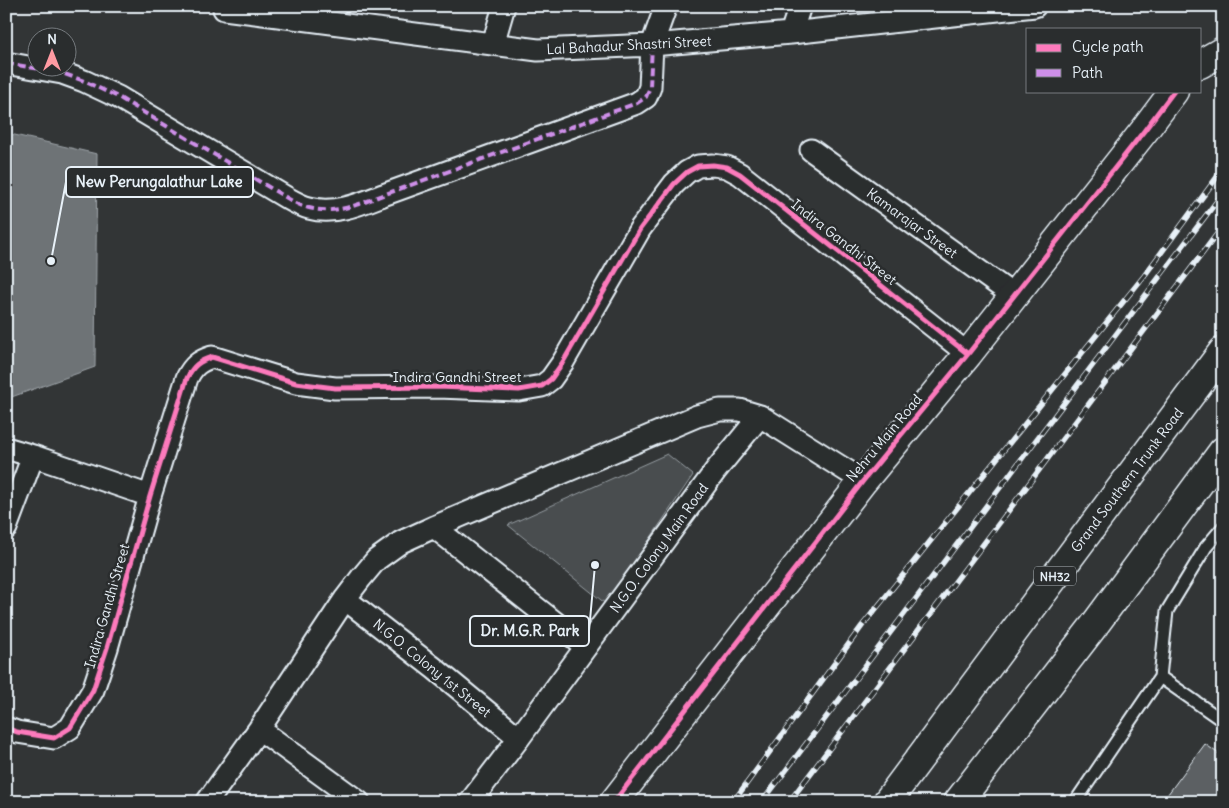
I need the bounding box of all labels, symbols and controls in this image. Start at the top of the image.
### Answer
north arrow [28,28,78,78]
legend [1026,28,1202,92]
text: N [47,30,57,48]
street label: Lal Bahadur Shastri Street [546,32,712,58]
text: Cycle path [1072,37,1144,56]
text: Path [1072,63,1103,82]
callout: New Perungalathur Lake [66,167,253,197]
text: New Perungalathur Lake [76,172,242,192]
street label: Kamarajar Street [863,184,961,262]
street label: Indira Gandhi Street [788,195,900,289]
street label: Indira Gandhi Street [393,368,522,386]
street label: Nehru Main Road [842,390,926,486]
street label: Grand Southern Trunk Road [1067,404,1187,556]
street label: N.G.O. Colony Main Road [606,480,712,616]
street label: Indira Gandhi Street [81,541,133,670]
road number: NH32 [1034,566,1076,586]
street label: N.G.O. Colony 1st Street [369,615,495,721]
callout: Dr. M.G.R. Park [470,616,589,646]
text: Dr. M.G.R. Park [481,621,580,640]

